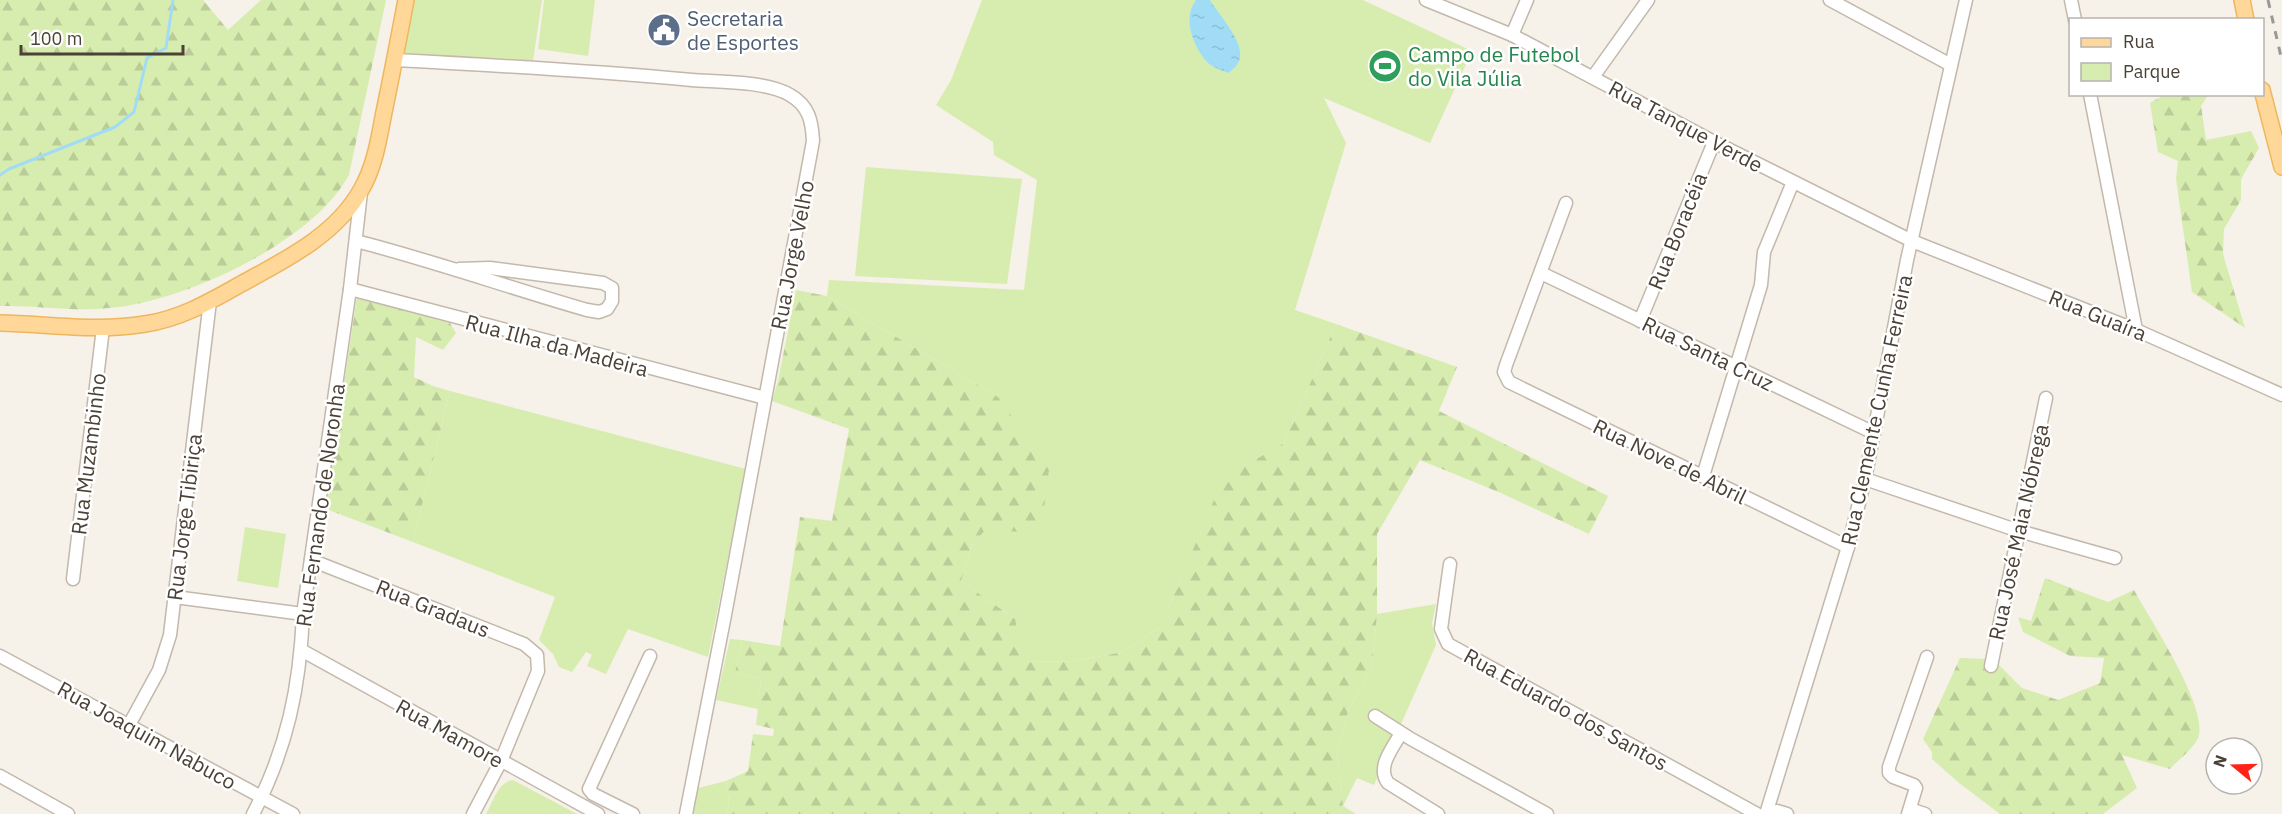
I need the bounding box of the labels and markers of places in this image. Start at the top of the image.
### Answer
place label: Secretaria de Esportes [687,4,799,56]
public building icon: Secretaria de Esportes [646,12,682,48]
place label: Campo de Futebol do Vila Júlia [1408,40,1580,92]
sports icon: Campo de Futebol do Vila Júlia [1367,48,1403,84]

